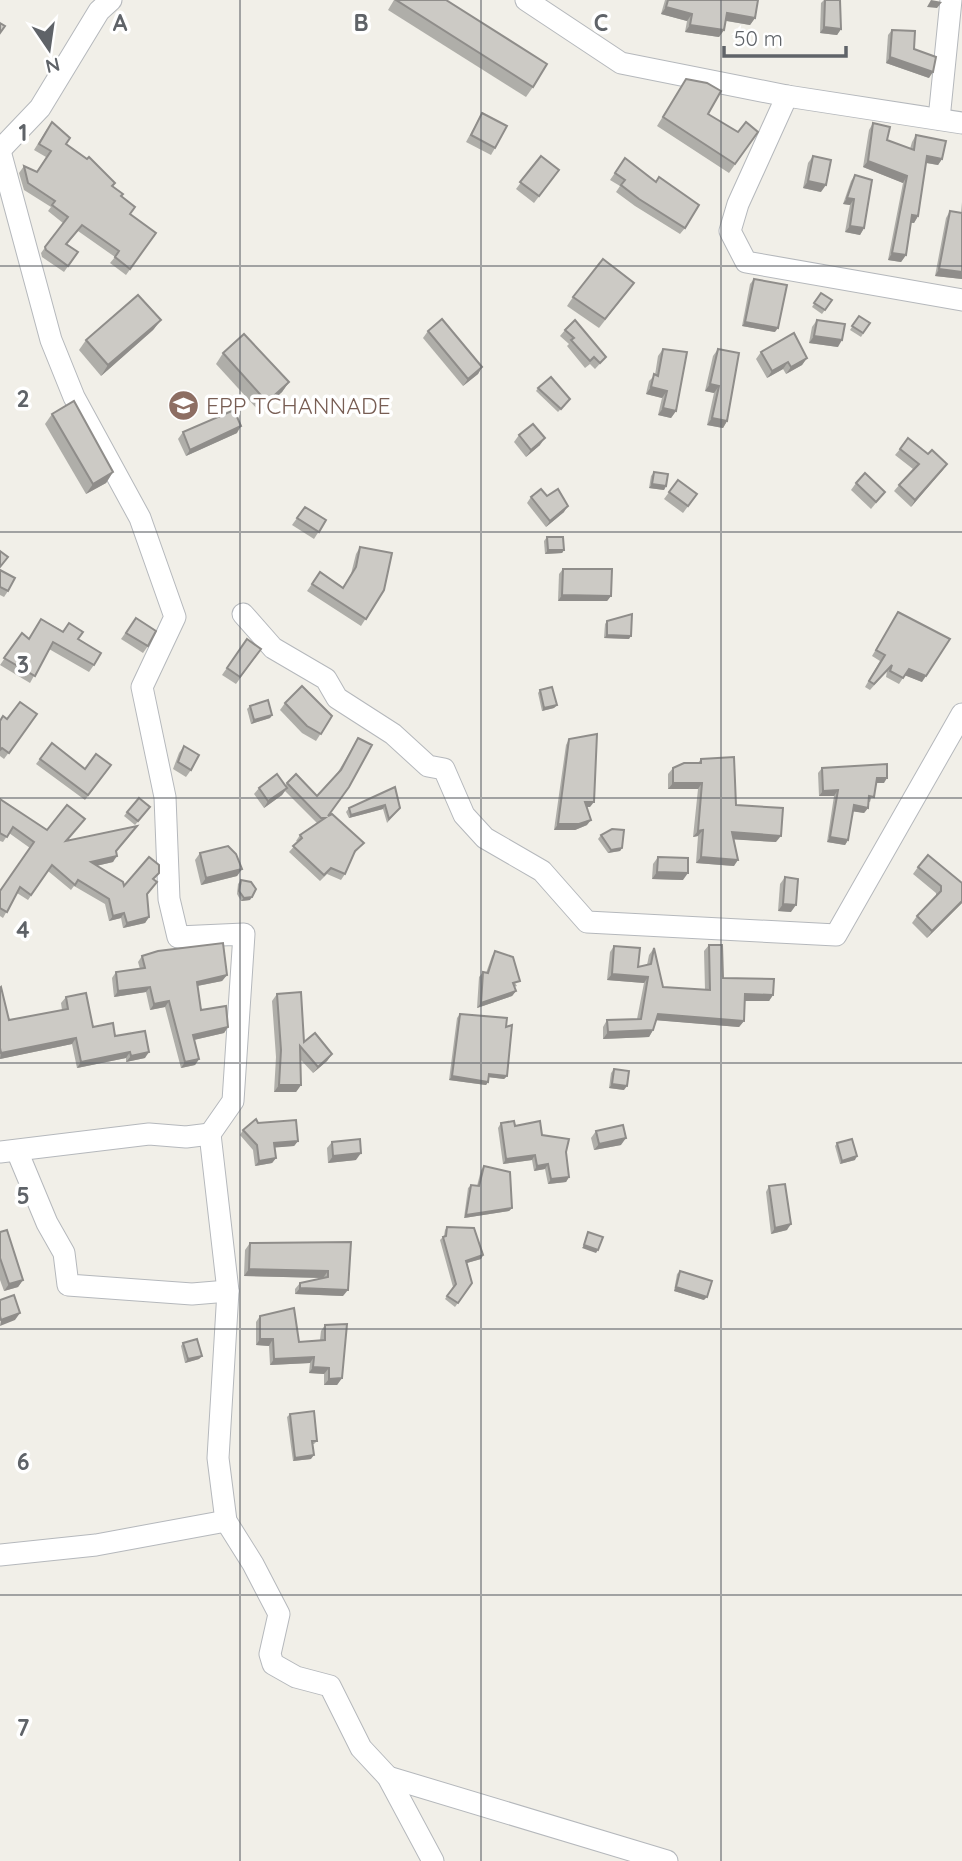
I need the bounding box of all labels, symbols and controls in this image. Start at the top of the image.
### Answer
text: A [113,8,128,37]
text: B [353,8,369,37]
text: C [594,8,608,37]
north arrow [14,14,84,84]
scale bar [724,14,846,58]
text: 50 m [734,25,783,51]
text: N [43,52,62,79]
text: 1 [19,118,27,147]
text: 2 [16,384,30,413]
school or university icon: EPP TCHANNADE [166,388,200,422]
place label: EPP TCHANNADE [206,391,391,420]
text: 3 [17,650,29,679]
text: 4 [16,915,30,944]
text: 5 [16,1181,30,1210]
text: 6 [17,1447,29,1476]
text: 7 [17,1713,30,1742]

